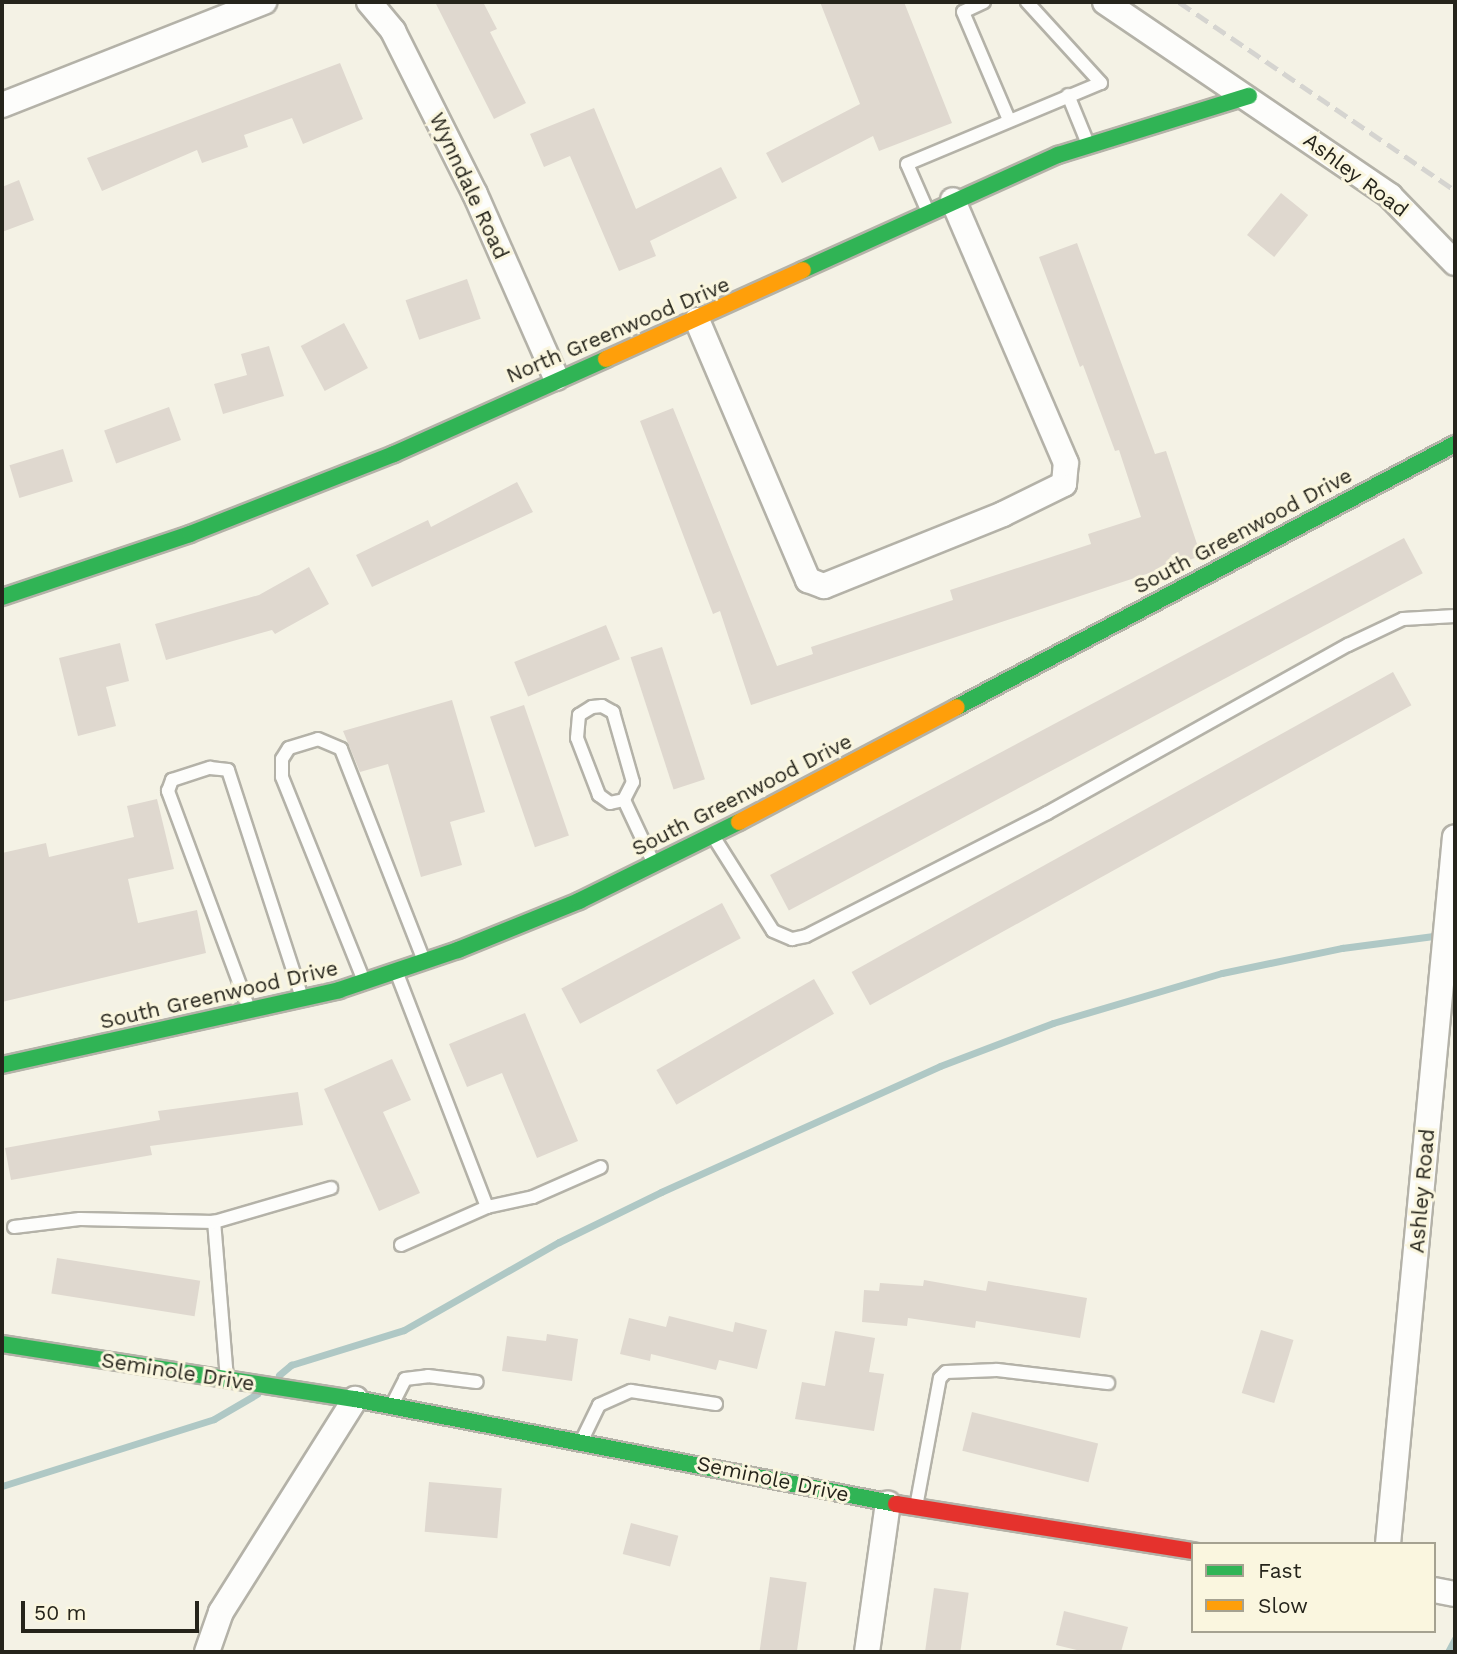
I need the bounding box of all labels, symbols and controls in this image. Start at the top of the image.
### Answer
street label: Wynndale Road [424,109,514,263]
street label: Ashley Road [1298,127,1414,223]
street label: North Greenwood Drive [503,271,733,389]
street label: South Greenwood Drive [1130,463,1356,599]
street label: South Greenwood Drive [628,729,856,861]
street label: South Greenwood Drive [98,955,340,1035]
street label: Ashley Road [1404,1128,1440,1254]
street label: Seminole Drive [100,1347,256,1397]
street label: Seminole Drive [695,1451,851,1507]
legend [1191,1542,1436,1633]
text: Fast [1258,1558,1302,1583]
scale bar [24,1588,203,1632]
text: Slow [1258,1593,1308,1618]
text: 50 m [34,1600,86,1625]

